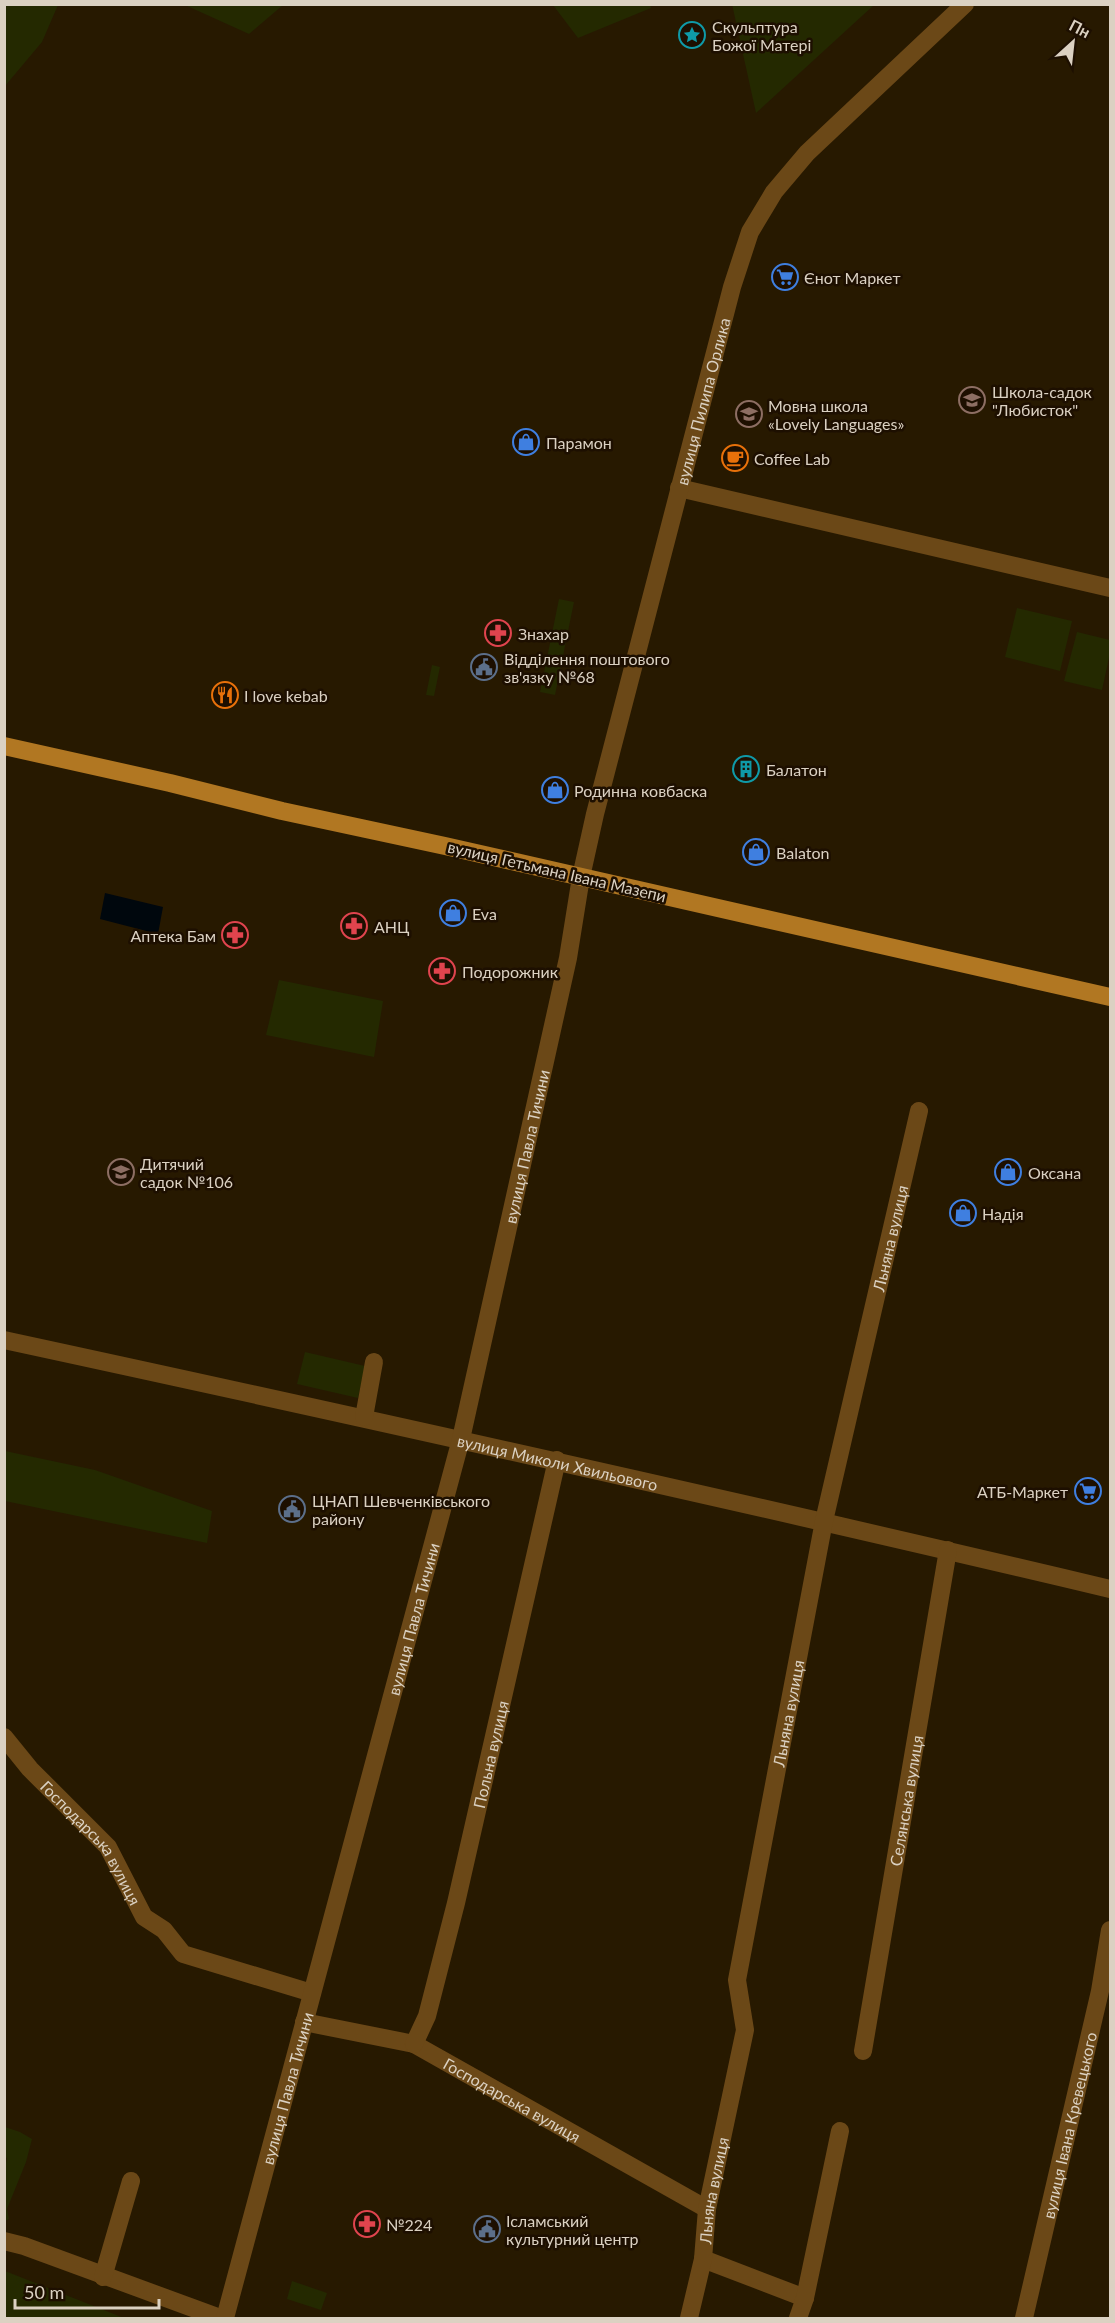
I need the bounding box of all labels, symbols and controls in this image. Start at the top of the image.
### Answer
north arrow [1043,12,1103,72]
text: Пн [1066,15,1094,41]
place label: Скульптура Божої Матері [712,17,811,54]
place icon: Скульптура Божої Матері [677,20,707,50]
supermarket icon: Єнот Маркет [770,262,800,292]
place label: Єнот Маркет [804,268,901,287]
street label: вулиця Пилипа Орлика [671,315,733,487]
place label: Школа-садок "Любисток" [992,382,1093,419]
school or university icon: Школа-садок "Любисток" [957,385,987,415]
place label: Мовна школа «Lovely Languages» [768,396,904,433]
school or university icon: Мовна школа «Lovely Languages» [734,399,764,429]
shop icon: Парамон [511,427,541,457]
place label: Парамон [546,433,612,452]
cafe icon: Coffee Lab [720,443,750,473]
place label: Coffee Lab [754,449,830,468]
pharmacy icon: Знахар [483,618,513,648]
place label: Знахар [518,624,569,643]
place label: Відділення поштового зв'язку №68 [504,649,670,686]
public building icon: Відділення поштового зв'язку №68 [469,652,499,682]
restaurant icon: I love kebab [210,680,240,710]
place label: I love kebab [244,686,328,705]
building icon: Балатон [731,754,761,784]
place label: Балатон [766,760,827,779]
shop icon: Родинна ковбаска [540,775,570,805]
place label: Родинна ковбаска [574,781,707,800]
street label: вулиця Гетьмана Івана Мазепи [446,837,668,905]
shop icon: Balaton [741,837,771,867]
place label: Balaton [776,843,830,862]
shop icon: Eva [438,898,468,928]
place label: Eva [472,904,497,923]
pharmacy icon: АНЦ [339,911,369,941]
place label: АНЦ [374,917,410,936]
pharmacy icon: Аптека Бам [220,920,250,950]
place label: Аптека Бам [131,926,216,945]
pharmacy icon: Подорожник [427,956,457,986]
place label: Подорожник [462,962,559,981]
street label: вулиця Павла Тичини [500,1068,552,1225]
place label: Дитячий садок №106 [140,1154,233,1191]
school or university icon: Дитячий садок №106 [106,1157,136,1187]
shop icon: Оксана [993,1157,1023,1187]
place label: Оксана [1028,1163,1081,1182]
street label: Льняна вулиця [868,1183,911,1294]
shop icon: Надія [948,1198,978,1228]
place label: Надія [982,1204,1024,1223]
street label: вулиця Миколи Хвильового [456,1430,660,1494]
supermarket icon: АТБ-Маркет [1073,1476,1103,1506]
place label: АТБ-Маркет [977,1482,1068,1501]
place label: ЦНАП Шевченківського району [312,1491,490,1528]
public building icon: ЦНАП Шевченківського району [277,1494,307,1524]
street label: вулиця Павла Тичини [383,1540,442,1697]
street label: Льняна вулиця [768,1658,807,1769]
street label: Польна вулиця [468,1699,511,1810]
street label: Селянська вулиця [885,1734,926,1867]
street label: Господарська вулиця [37,1776,146,1908]
street label: вулиця Павла Тичини [257,2010,316,2166]
street label: вулиця Івана Кревецького [1038,2030,1100,2220]
street label: Господарська вулиця [440,2053,584,2145]
street label: Льняна вулиця [695,2135,732,2246]
pharmacy icon: №224 [352,2209,382,2239]
place label: Ісламський культурний центр [506,2211,639,2248]
public building icon: Ісламський культурний центр [472,2214,502,2244]
place label: №224 [386,2215,432,2234]
scale bar [15,2272,159,2310]
text: 50 m [24,2281,64,2303]

